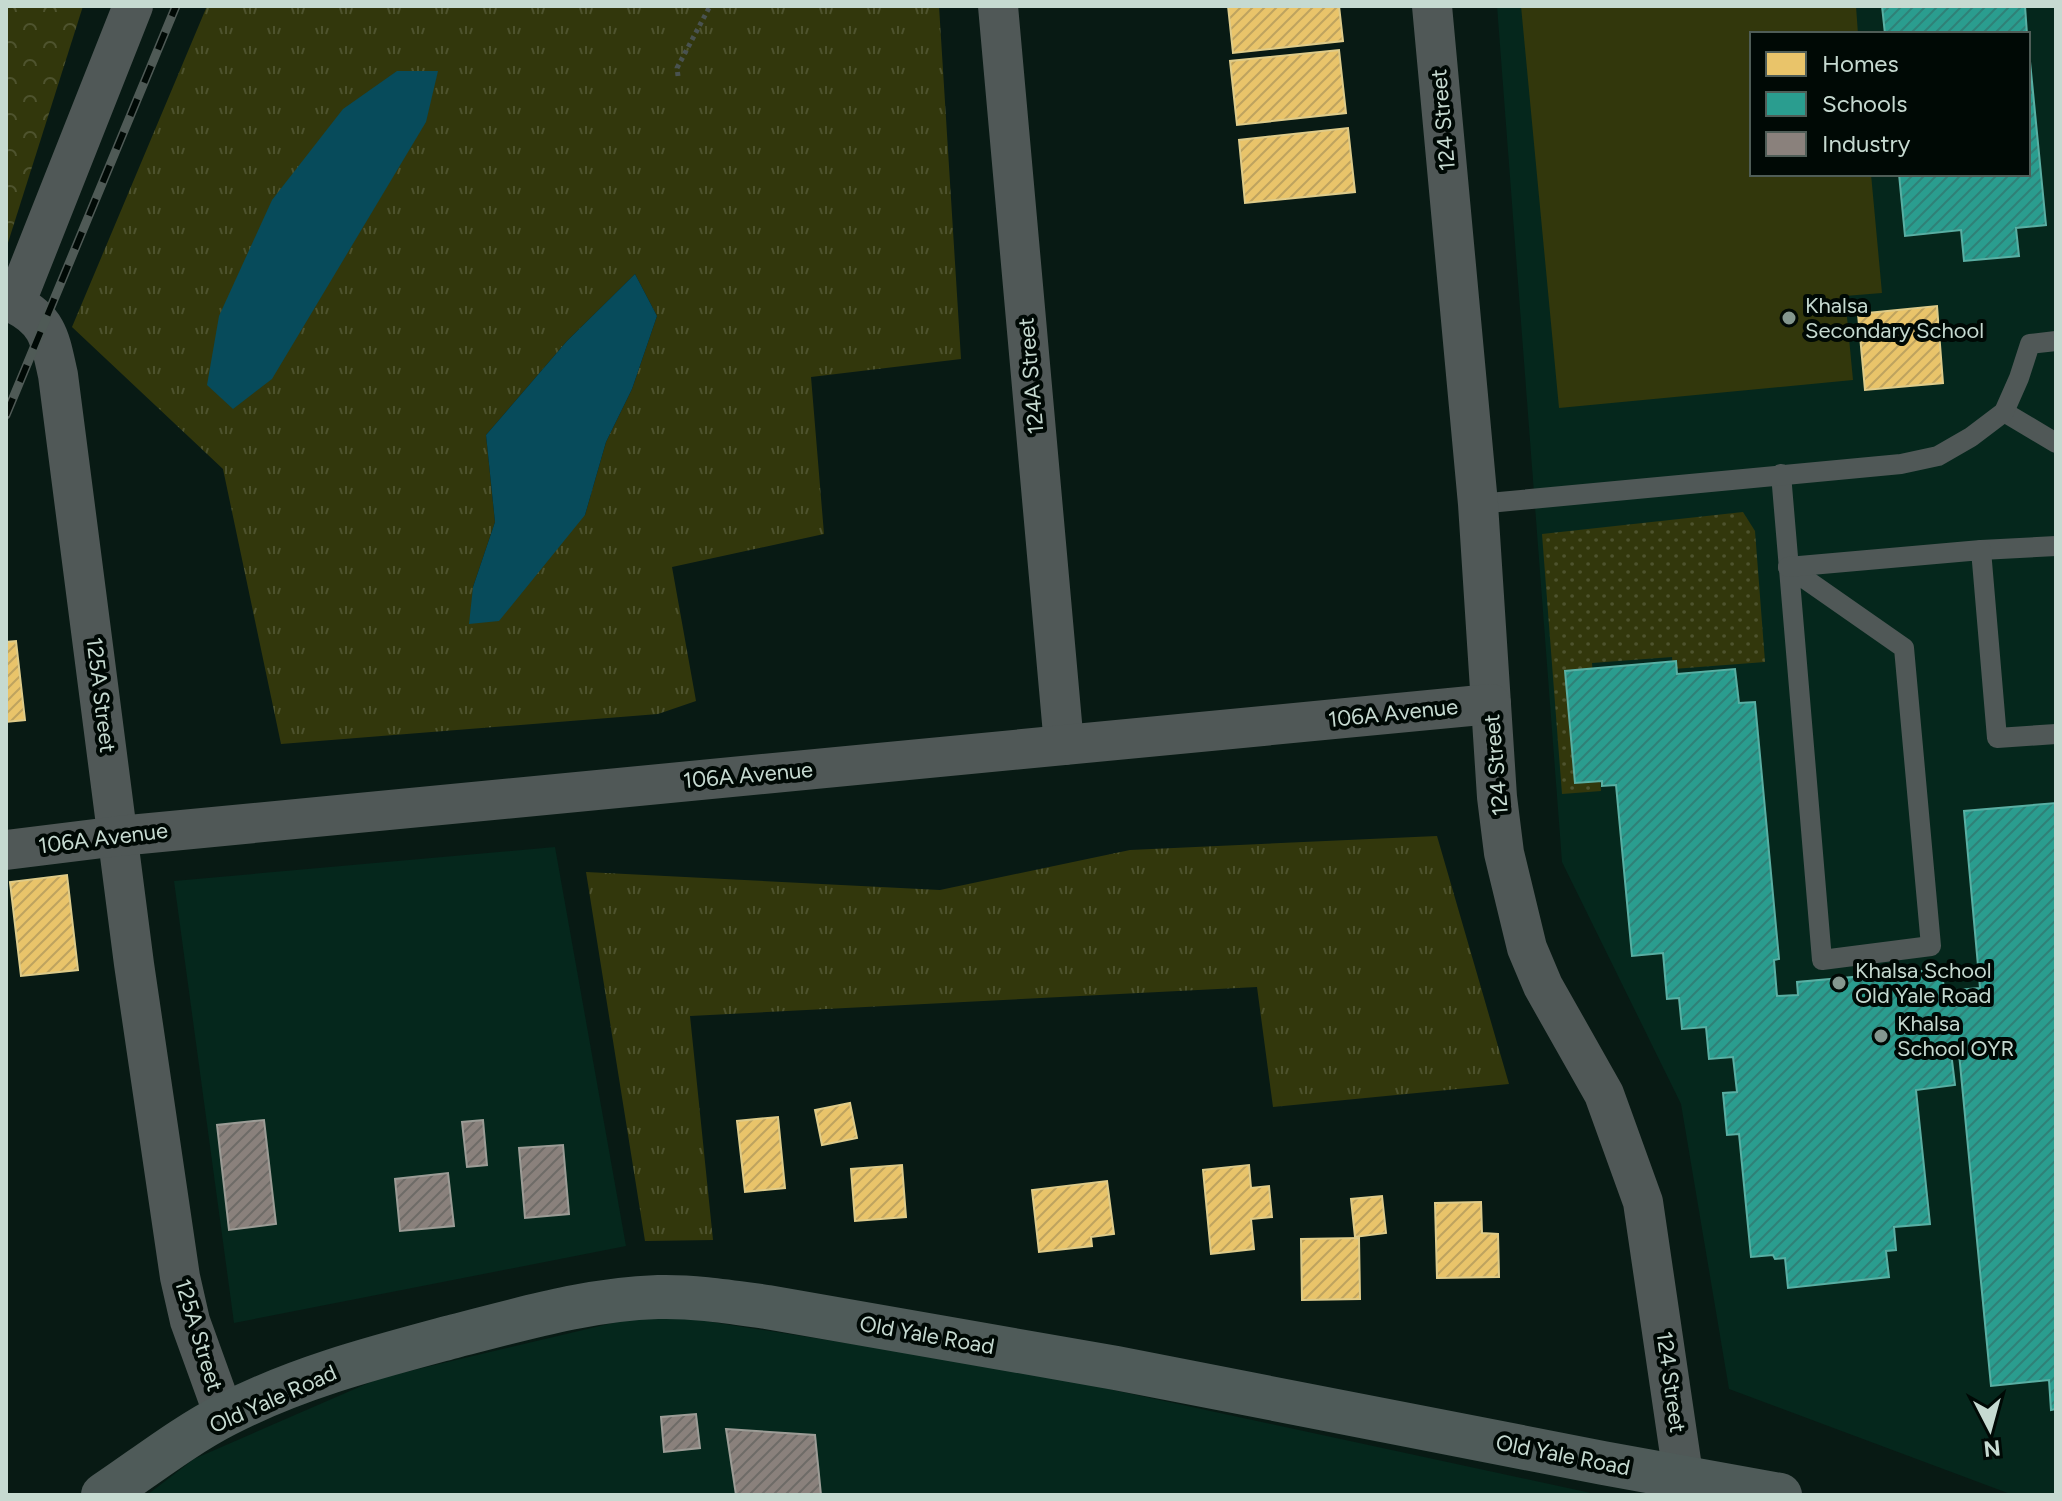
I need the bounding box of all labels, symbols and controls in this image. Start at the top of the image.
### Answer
legend [1750,32,2030,176]
text: Homes [1822,49,1899,78]
street label: 124 Street [1425,68,1461,172]
text: Schools [1822,89,1907,118]
text: Industry [1822,129,1911,158]
place label: Khalsa Secondary School [1805,292,1984,344]
marker: Khalsa Secondary School [1780,309,1798,327]
street label: 124A Street [1012,317,1050,435]
street label: 125A Street [81,636,121,754]
street label: 106A Avenue [1327,693,1459,733]
street label: 124 Street [1478,713,1514,817]
street label: 106A Avenue [682,756,814,794]
street label: 106A Avenue [37,817,169,859]
place label: Khalsa School Old Yale Road [1855,957,1992,1009]
marker: Khalsa School Old Yale Road [1830,974,1848,992]
place label: Khalsa School OYR [1897,1010,2014,1062]
marker: Khalsa School OYR [1872,1027,1890,1045]
street label: 125A Street [169,1276,229,1394]
street label: Old Yale Road [858,1310,996,1360]
street label: 124 Street [1651,1330,1691,1434]
street label: Old Yale Road [205,1359,341,1439]
north arrow [1950,1389,2030,1469]
street label: Old Yale Road [1493,1429,1633,1481]
text: N [1982,1434,2002,1463]

